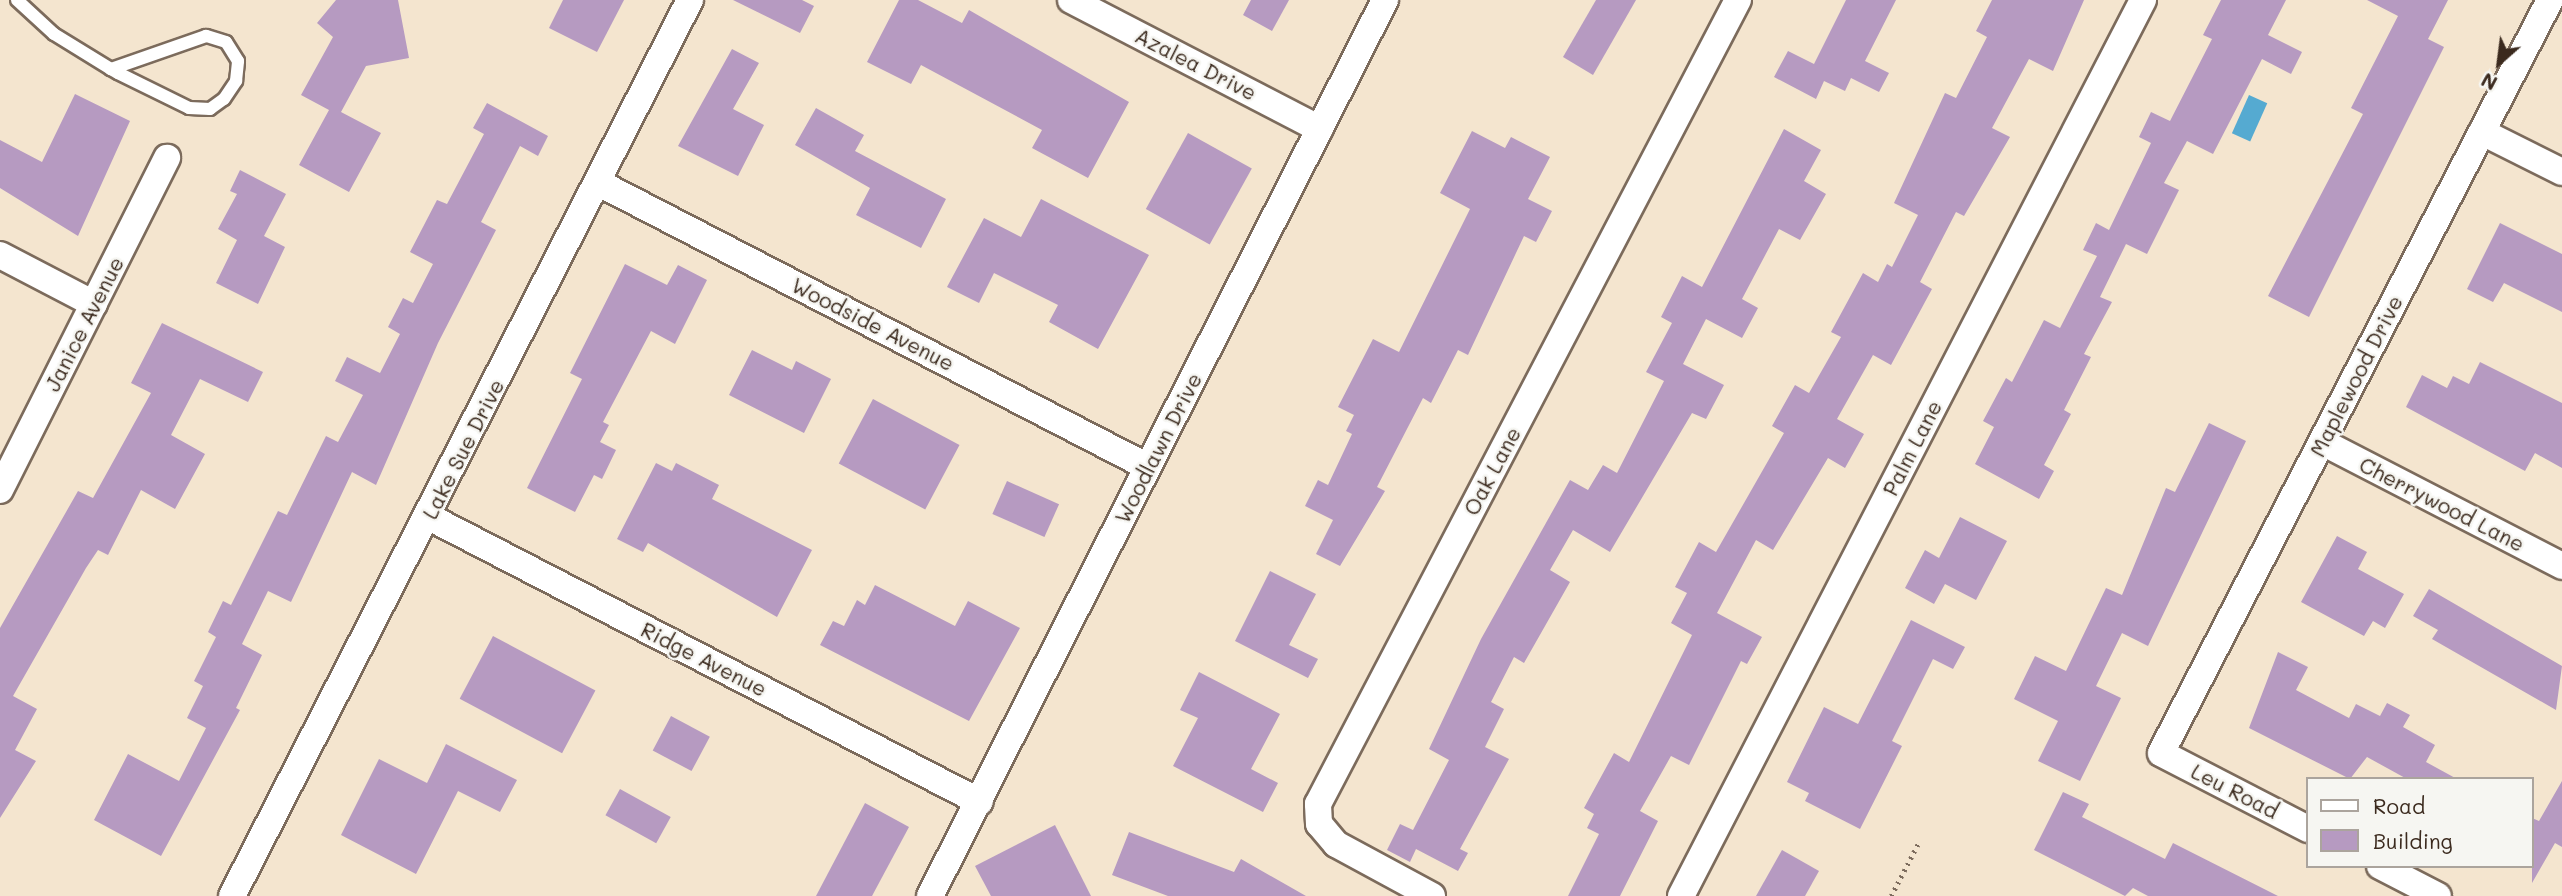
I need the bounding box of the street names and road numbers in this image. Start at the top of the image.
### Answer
street label: Azalea Drive [1131,23,1261,105]
street label: Janice Avenue [39,253,129,395]
street label: Woodside Avenue [788,272,958,376]
street label: Maplewood Drive [2304,291,2408,461]
street label: Woodlawn Drive [1109,369,1207,527]
street label: Lake Sue Drive [417,375,509,523]
street label: Palm Lane [1877,396,1947,500]
street label: Oak Lane [1458,423,1526,519]
street label: Cherrywood Lane [2355,451,2529,557]
street label: Ridge Avenue [637,617,771,701]
street label: Leu Road [2187,758,2283,824]

